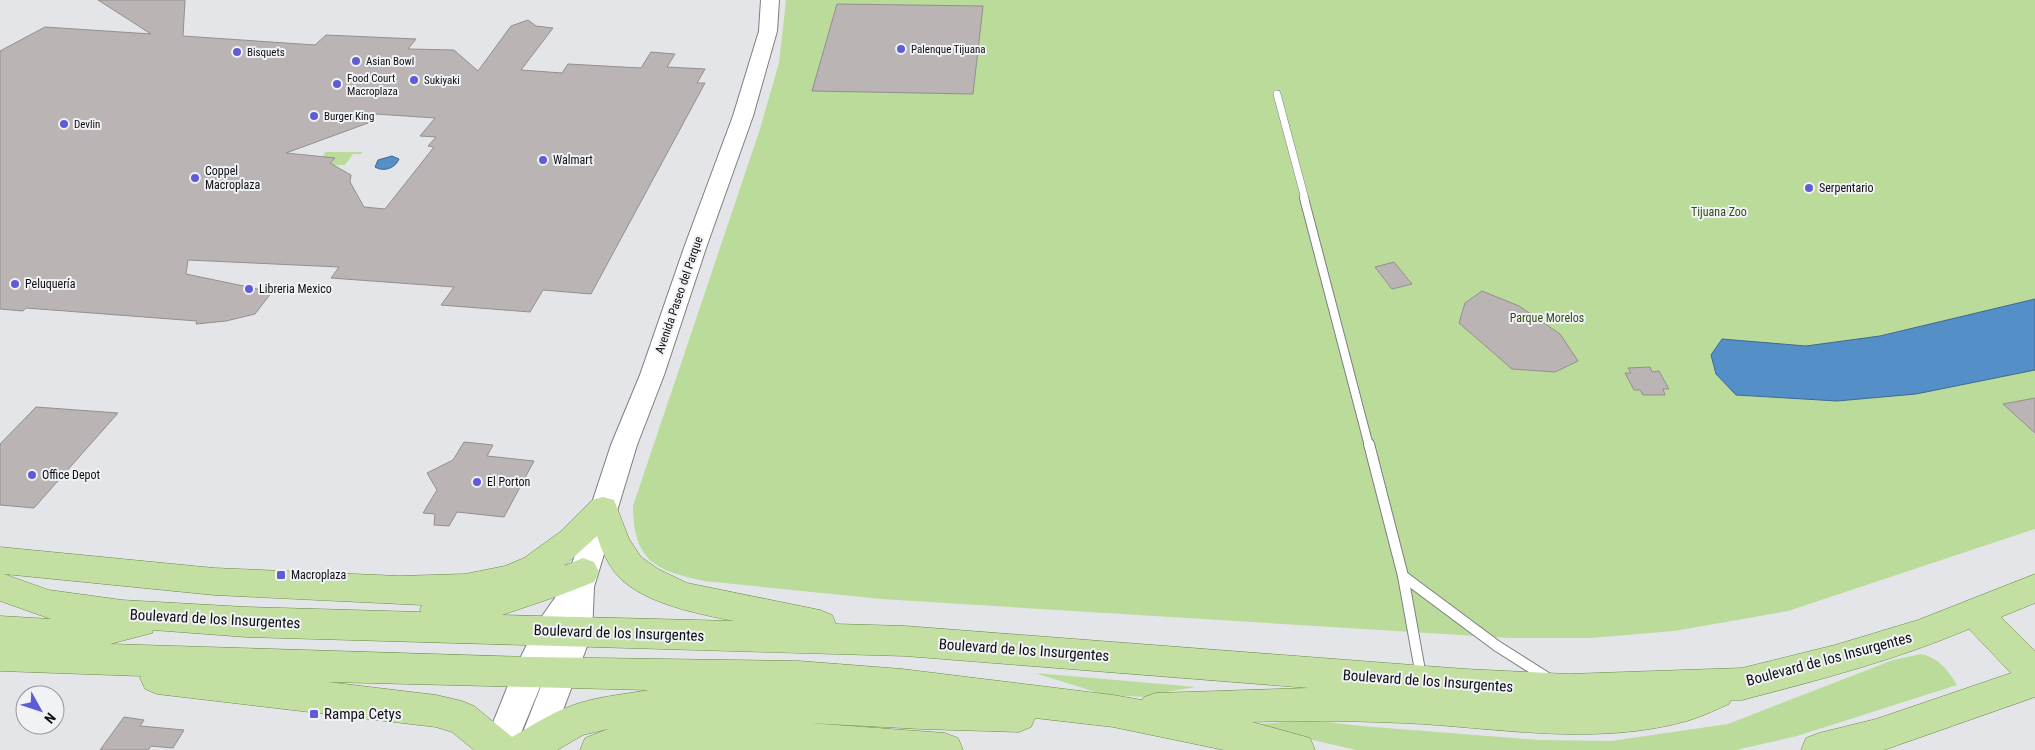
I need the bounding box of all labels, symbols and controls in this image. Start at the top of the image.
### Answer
marker: Palenque Tijuana [895,43,907,55]
place label: Palenque Tijuana [911,43,986,56]
marker: Bisquets [231,46,243,58]
place label: Bisquets [247,46,285,59]
marker: Asian Bowl [350,55,362,67]
place label: Asian Bowl [366,55,414,68]
place label: Food Court Macroplaza [347,72,398,98]
marker: Sukiyaki [408,74,420,86]
place label: Sukiyaki [424,74,460,87]
marker: Food Court Macroplaza [331,78,343,90]
marker: Burger King [308,110,320,122]
place label: Burger King [324,110,374,123]
marker: Devlin [58,118,70,130]
place label: Devlin [74,118,100,131]
place label: Walmart [553,153,593,167]
marker: Walmart [537,154,549,166]
place label: Coppel Macroplaza [205,164,261,192]
marker: Coppel Macroplaza [189,172,201,184]
place label: Serpentario [1819,181,1874,195]
marker: Serpentario [1803,182,1815,194]
park label: Tijuana Zoo [1691,205,1747,219]
street label: Avenida Paseo del Parque [652,234,706,355]
place label: Peluquería [25,277,76,291]
marker: Peluquería [9,278,21,290]
place label: Libreria Mexico [259,282,332,296]
marker: Libreria Mexico [243,283,255,295]
park label: Parque Morelos [1510,311,1584,325]
place label: Office Depot [42,468,100,482]
marker: Office Depot [26,469,38,481]
place label: El Porton [487,475,530,489]
marker: El Porton [471,476,483,488]
place label: Macroplaza [291,568,347,582]
marker: Macroplaza [275,569,287,581]
street label: Boulevard de los Insurgentes [129,606,301,632]
street label: Boulevard de los Insurgentes [533,621,705,645]
street label: Boulevard de los Insurgentes [1744,628,1914,690]
street label: Boulevard de los Insurgentes [938,635,1110,665]
street label: Boulevard de los Insurgentes [1342,666,1514,696]
north arrow [15,685,65,735]
place label: Rampa Cetys [324,705,402,723]
marker: Rampa Cetys [308,708,320,720]
text: N [41,710,59,727]

